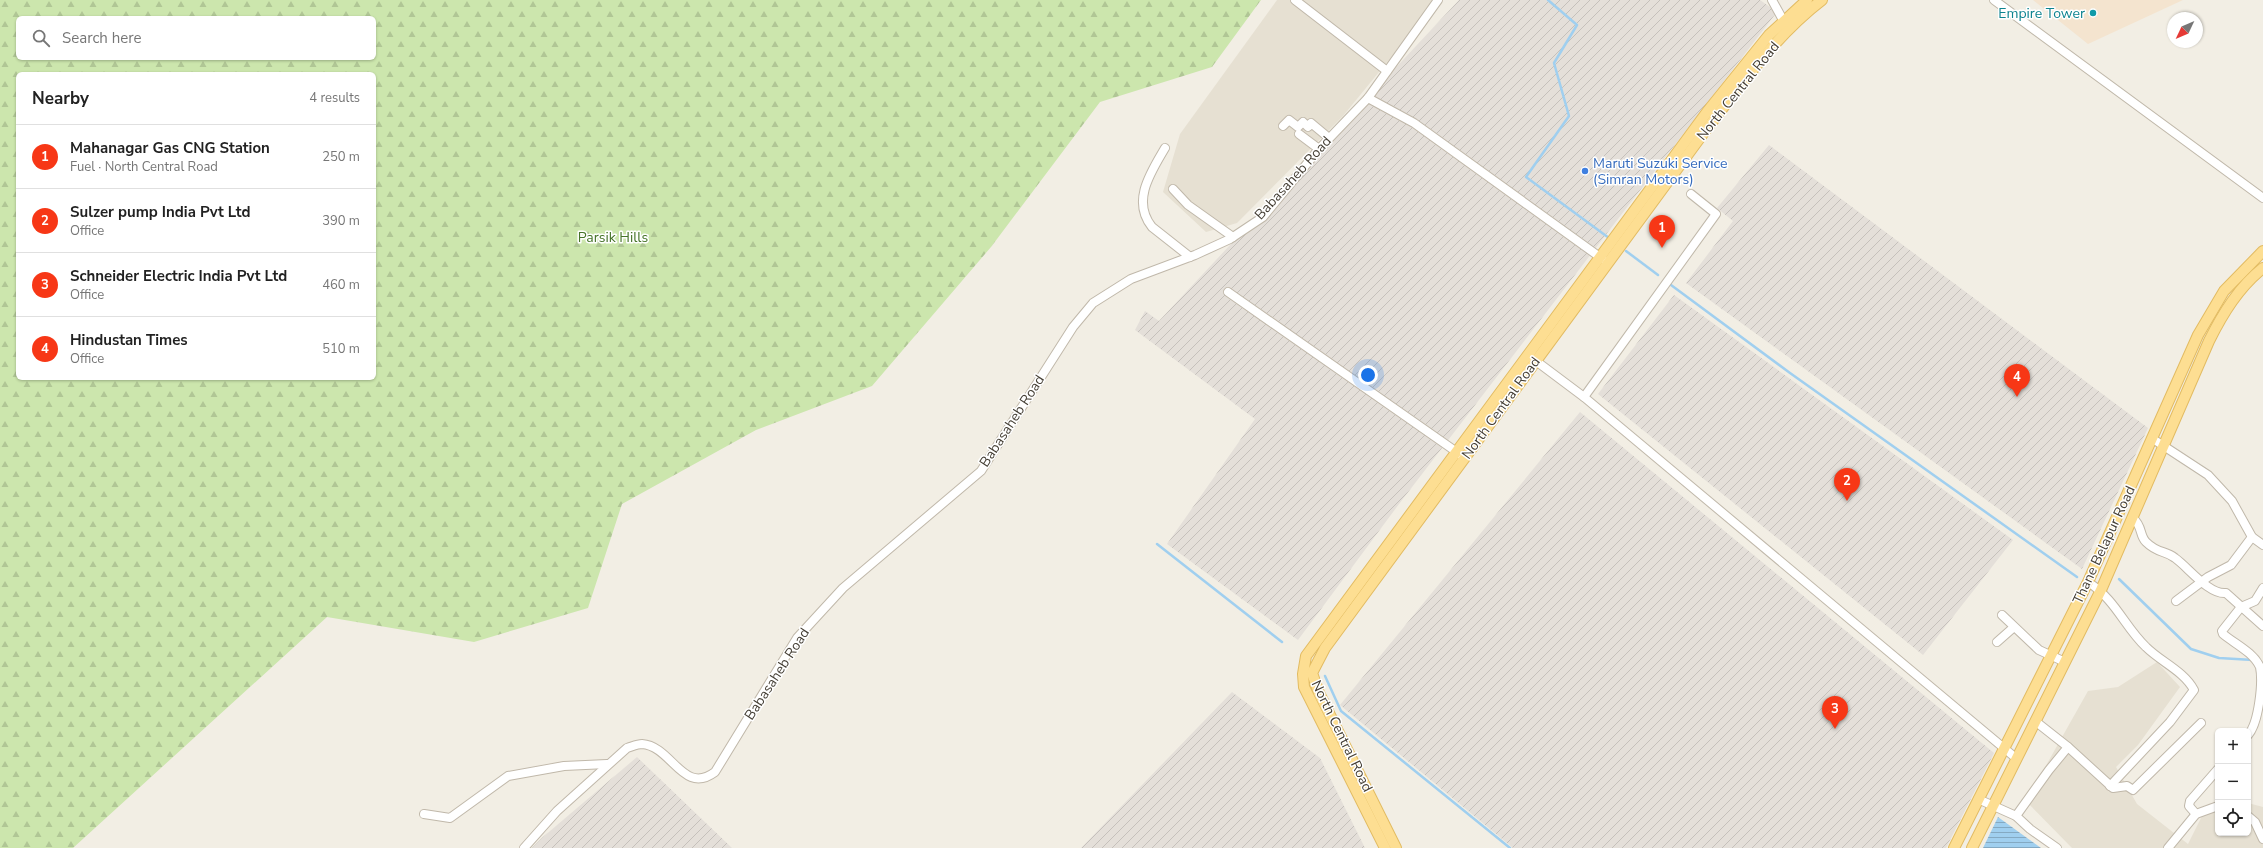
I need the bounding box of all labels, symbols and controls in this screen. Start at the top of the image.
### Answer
place label: Empire Tower [1998,4,2085,23]
marker: Empire Tower [2088,8,2098,18]
north arrow [2167,12,2203,48]
search box [16,16,376,60]
icon: search [30,27,52,49]
text: Search here [62,28,142,48]
street label: North Central Road [1692,38,1784,144]
text: Nearby [32,87,89,110]
text: 4 results [309,89,360,107]
street label: Babasaheb Road [1250,132,1336,224]
text: Mahanagar Gas CNG Station [70,138,270,158]
text: 1 [41,148,49,166]
text: 250 m [322,148,360,166]
place label: Maruti Suzuki Service (Simran Motors) [1593,154,1727,189]
text: Fuel · North Central Road [70,158,218,176]
marker: Maruti Suzuki Service (Simran Motors) [1580,166,1590,176]
text: Sulzer pump India Pvt Ltd [70,202,250,222]
text: 2 [41,212,49,230]
text: 390 m [322,212,360,230]
pin: 1 [1649,215,1675,248]
text: Office [70,222,104,240]
park label: Parsik Hills [578,228,648,247]
text: Schneider Electric India Pvt Ltd [70,266,287,286]
text: 3 [41,276,49,294]
text: 460 m [322,276,360,294]
text: Office [70,286,104,304]
text: Hindustan Times [70,330,188,350]
text: 4 [41,340,49,358]
text: 510 m [322,340,360,358]
text: Office [70,350,104,368]
street label: North Central Road [1457,353,1545,463]
pin: 4 [2004,364,2030,397]
your location [1358,365,1378,385]
street label: Babasaheb Road [975,371,1049,471]
pin: 2 [1834,468,1860,501]
street label: Thane Belapur Road [2068,483,2140,607]
street label: Babasaheb Road [740,624,814,724]
street label: North Central Road [1307,677,1377,795]
pin: 3 [1822,696,1848,729]
map controls [2215,728,2251,836]
button: + [2215,728,2251,764]
button: − [2215,764,2251,800]
button: locate [2215,800,2251,836]

